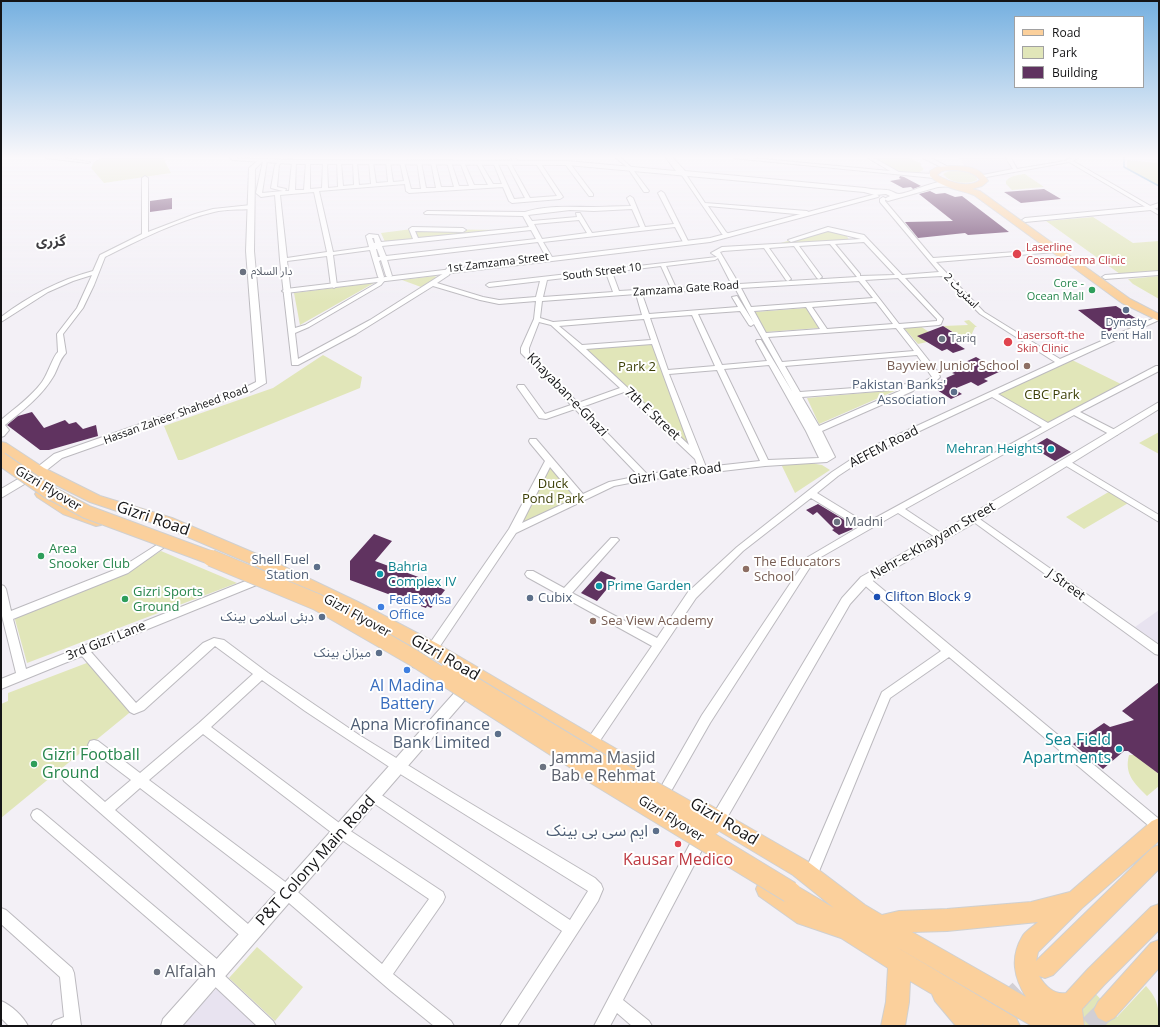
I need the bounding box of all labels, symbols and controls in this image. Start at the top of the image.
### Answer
legend [1014,16,1144,88]
text: Road [1052,24,1081,41]
text: Park [1052,44,1077,61]
text: Building [1052,64,1097,81]
district label: گزری [36,234,66,250]
place label: Laserline Cosmoderma Clinic [1026,241,1125,267]
marker: Laserline Cosmoderma Clinic [1011,248,1023,260]
street label: 1st Zamzama Street [447,250,549,276]
street label: South Street 10 [562,261,642,283]
place label: دار السلام [251,265,293,279]
marker: دار السلام [238,267,248,277]
street label: اسٹریٹ 2 [941,271,981,311]
place label: Core - Ocean Mall [1027,277,1084,303]
street label: Zamzama Gate Road [633,279,739,299]
marker: Core - Ocean Mall [1087,285,1097,295]
marker: Dynasty Event Hall [1121,305,1131,315]
place label: Dynasty Event Hall [1100,316,1152,342]
place label: Lasersoft-the Skin Clinic [1017,329,1085,355]
place label: Tariq [950,332,976,346]
marker: Tariq [937,334,947,344]
marker: Lasersoft-the Skin Clinic [1002,336,1014,348]
street label: Khayaban-e-Ghazi [523,350,611,440]
place label: Bayview Junior School [887,358,1019,374]
park label: Park 2 [618,359,656,375]
marker: Bayview Junior School [1022,361,1032,371]
place label: Pakistan Banks' Association [852,377,946,408]
street label: Hassan Zaheer Shaheed Road [102,383,250,447]
street label: 7th E Street [621,384,683,444]
marker: Pakistan Banks' Association [949,387,959,397]
park label: CBC Park [1024,387,1080,403]
street label: AEFEM Road [847,423,921,471]
place label: Mehran Heights [946,441,1043,457]
marker: Mehran Heights [1046,444,1056,454]
street label: Gizri Gate Road [627,460,723,488]
street label: Gizri Flyover [12,463,84,515]
park label: Duck Pond Park [522,476,584,507]
street label: Gizri Road [114,498,192,540]
street label: Nehr-e-Khayyam Street [868,499,998,583]
place label: Madni [845,514,883,530]
marker: Madni [832,517,842,527]
place label: Area Snooker Club [49,541,130,572]
marker: Area Snooker Club [36,551,46,561]
place label: Shell Fuel Station [251,552,309,583]
place label: The Educators School [754,554,840,585]
place label: Bahria Complex IV [388,559,456,590]
marker: Shell Fuel Station [312,562,322,572]
marker: The Educators School [741,564,751,574]
street label: J Street [1044,566,1088,604]
marker: Bahria Complex IV [375,569,385,579]
place label: Prime Garden [607,578,691,594]
marker: Prime Garden [594,581,604,591]
place label: Gizri Sports Ground [133,584,203,615]
place label: Clifton Block 9 [885,589,971,605]
place label: Cubix [538,590,572,606]
street label: Gizri Flyover [321,591,393,641]
place label: FedEx visa Office [389,592,452,623]
marker: Clifton Block 9 [872,592,882,602]
marker: Cubix [525,593,535,603]
marker: Gizri Sports Ground [120,594,130,604]
marker: FedEx visa Office [376,602,386,612]
place label: دبئی اسلامی بینک [221,609,314,625]
marker: دبئی اسلامی بینک [317,612,327,622]
place label: Sea View Academy [601,613,713,629]
marker: Sea View Academy [588,616,598,626]
street label: 3rd Gizri Lane [64,618,148,664]
street label: Gizri Road [407,631,483,685]
place label: میزان بینک [314,645,371,661]
marker: میزان بینک [374,648,384,658]
marker: Al Madina Battery [402,665,412,675]
place label: Al Madina Battery [370,676,444,714]
place label: Apna Microfinance Bank Limited [350,715,490,753]
marker: Apna Microfinance Bank Limited [493,729,503,739]
place label: Sea Field Apartments [1023,730,1111,768]
marker: Sea Field Apartments [1114,744,1124,754]
place label: Gizri Football Ground [42,745,140,783]
place label: Jamma Masjid Bab e Rehmat [551,748,656,786]
marker: Gizri Football Ground [29,759,39,769]
marker: Jamma Masjid Bab e Rehmat [538,762,548,772]
street label: P&T Colony Main Road [252,792,380,930]
street label: Gizri Flyover [635,793,707,845]
street label: Gizri Road [686,794,762,850]
place label: ایم سی بی بینک [546,821,648,841]
marker: ایم سی بی بینک [651,826,661,836]
marker: Kausar Medico [673,839,683,849]
place label: Kausar Medico [623,850,733,870]
place label: Alfalah [165,962,216,982]
marker: Alfalah [152,967,162,977]

